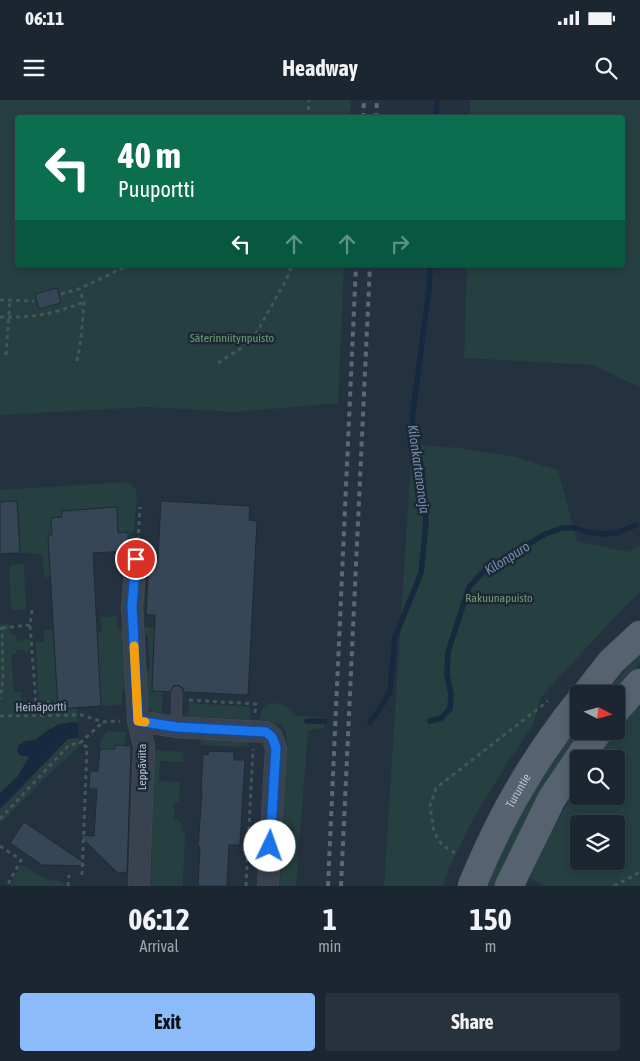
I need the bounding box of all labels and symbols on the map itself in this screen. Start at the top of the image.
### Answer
park label: Säterinniitynpuisto [190,331,275,345]
water label: Kilonkartanonoja [405,424,433,515]
pin [115,538,157,580]
water label: Kilonpuro [482,538,533,578]
park label: Rakuunapuisto [465,591,533,605]
north arrow [570,685,625,740]
street label: Heinäportti [15,700,67,714]
street label: Leppäviita [135,744,149,790]
street label: Turuntie [503,771,534,810]
position arrow [243,819,295,871]

